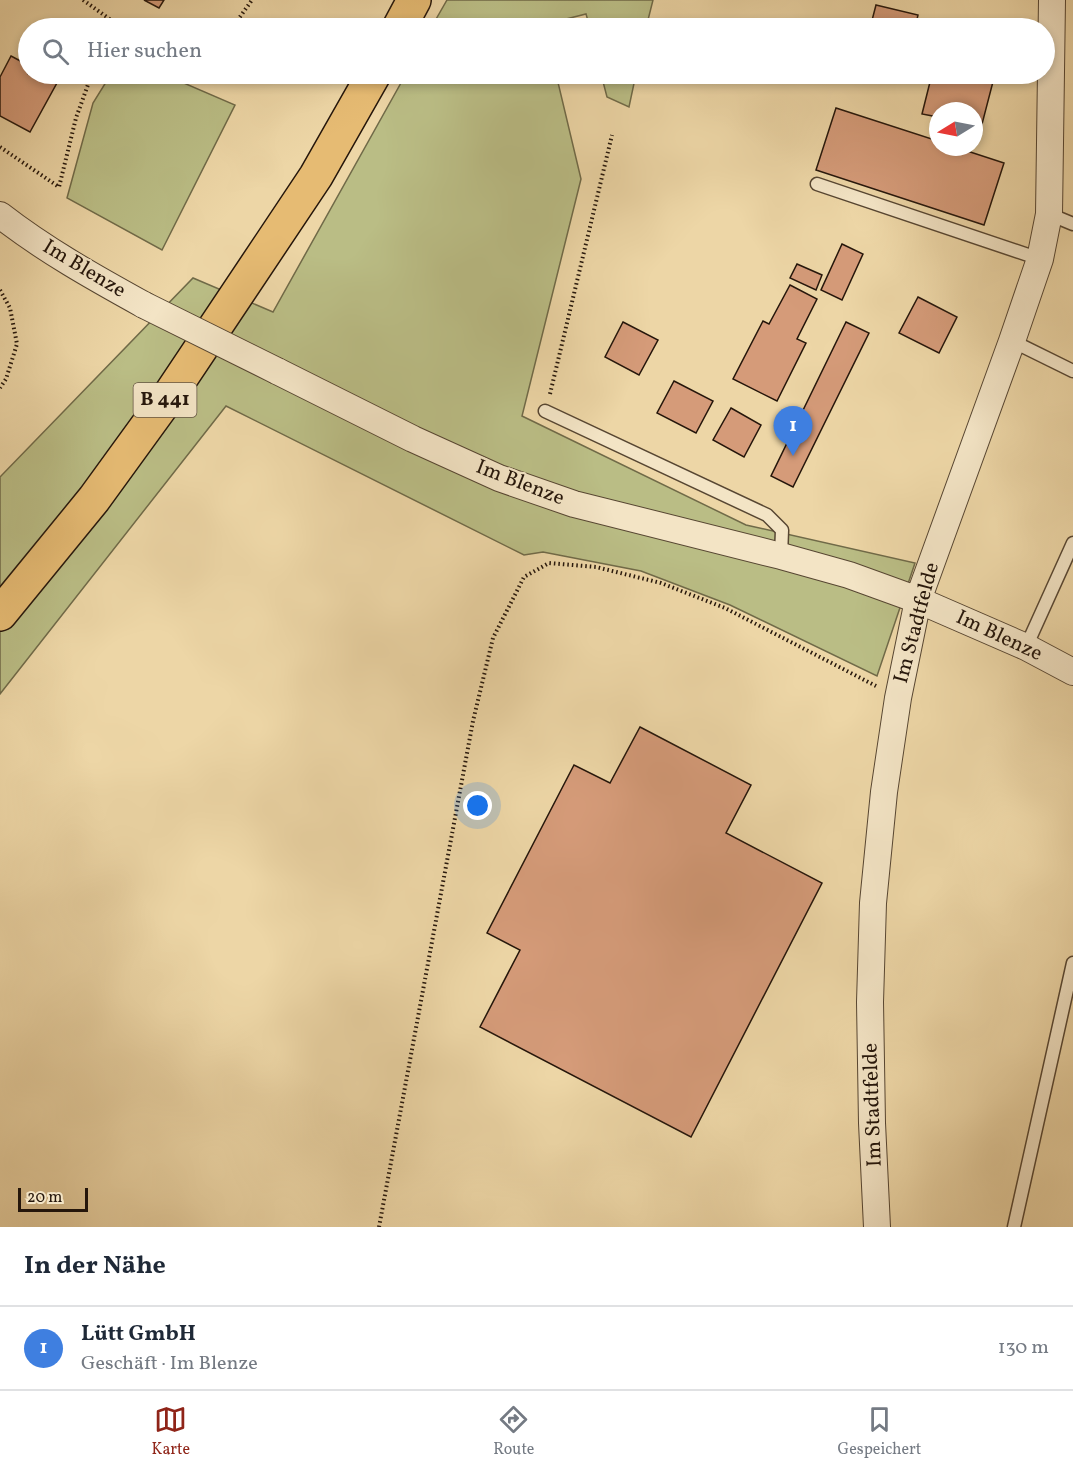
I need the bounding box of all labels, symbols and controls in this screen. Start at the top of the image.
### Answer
search box [18,18,1055,84]
icon: search [39,35,72,68]
text: Hier suchen [87,36,202,67]
north arrow [929,102,983,156]
street label: Im Blenze [37,233,131,305]
road number: B 441 [134,383,196,417]
pin: 1 [774,406,812,456]
street label: Im Blenze [472,453,568,513]
street label: Im Stadtfelde [887,559,947,687]
street label: Im Blenze [951,603,1047,669]
your location [463,791,492,820]
street label: Im Stadtfelde [856,1042,890,1168]
scale bar [18,1185,88,1212]
text: 20 m [27,1187,62,1209]
text: In der Nähe [24,1248,166,1284]
text: Lütt GmbH [81,1319,196,1350]
text: 1 [39,1334,48,1362]
text: 130 m [998,1334,1049,1362]
text: Geschäft · Im Blenze [81,1350,258,1378]
tab: Karte [152,1403,190,1461]
tab: Route [493,1403,534,1461]
tab: Gespeichert [838,1403,921,1461]

